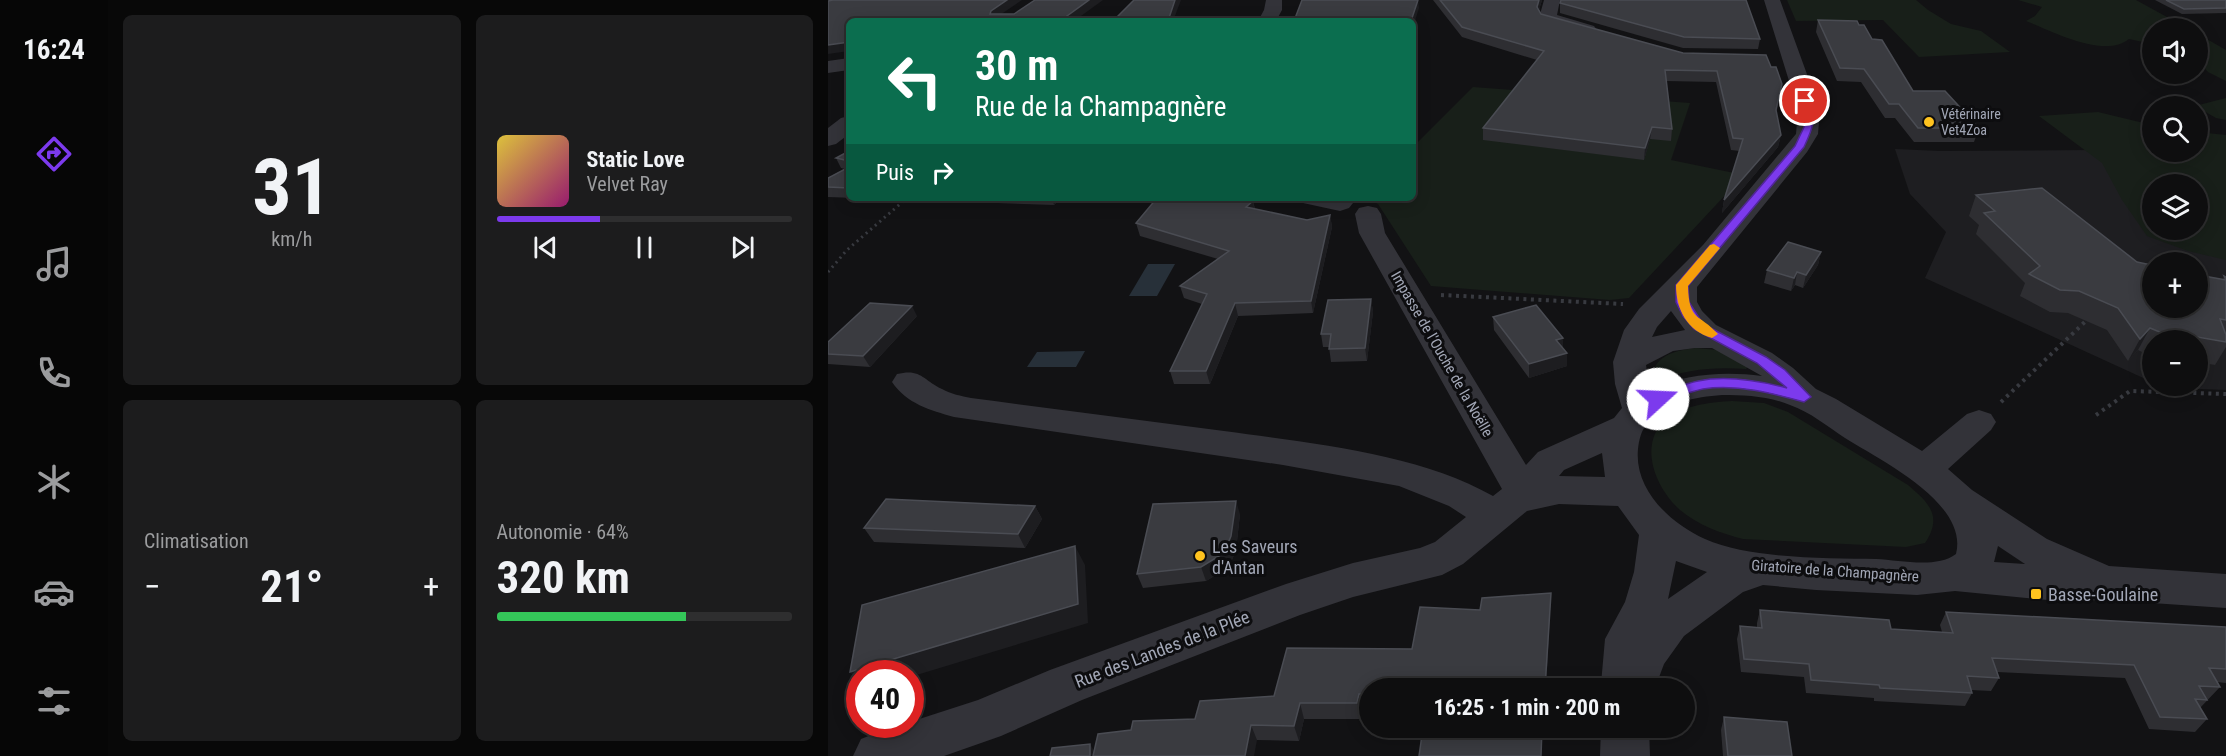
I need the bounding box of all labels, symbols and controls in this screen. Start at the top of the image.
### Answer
map controls [2142,18,2208,396]
button: sound [2142,18,2208,84]
text: 16:24 [23,34,85,66]
text: 30 m [975,41,1058,90]
icon: left [876,42,954,120]
pin [1779,75,1830,126]
icon: arrive [1788,84,1821,117]
text: Rue de la Champagnère [975,91,1226,123]
button: search [2142,96,2208,162]
place label: Vétérinaire Vet4Zoa [1941,106,2001,138]
marker: Vétérinaire Vet4Zoa [1922,115,1936,129]
icon: directions [33,133,75,175]
text: 31 [252,142,331,233]
text: Static Love [587,147,685,172]
icon: right [926,156,959,189]
text: Puis [876,160,914,185]
text: Velvet Ray [587,172,668,196]
button: layers [2142,174,2208,240]
text: km/h [271,227,312,251]
icon: previous [529,231,562,264]
icon: pause [628,231,661,264]
icon: next [726,231,759,264]
icon: music [33,243,75,285]
button: + [2142,252,2208,318]
street label: Impasse de l'Ouche de la Noëlle [1387,268,1497,440]
button: − [2142,330,2208,396]
icon: phone [33,352,75,394]
position arrow [1626,367,1690,431]
icon: climate [33,461,75,503]
text: Autonomie · 64% [497,520,629,544]
text: Climatisation [144,529,249,553]
place label: Les Saveurs d'Antan [1212,536,1298,578]
marker: Les Saveurs d'Antan [1193,549,1207,563]
text: 320 km [497,551,630,604]
street label: Giratoire de la Champagnère [1751,556,1919,586]
text: 21° [260,560,323,613]
text: − [144,567,161,606]
text: + [423,567,439,606]
icon: car [33,571,75,613]
place label: Basse-Goulaine [2048,584,2158,605]
marker: Basse-Goulaine [2029,587,2043,601]
street label: Rue des Landes de la Plée [1072,606,1252,692]
speed limit sign: 40 [846,660,924,738]
icon: filters [33,680,75,722]
text: 16:25 · 1 min · 200 m [1434,695,1620,720]

